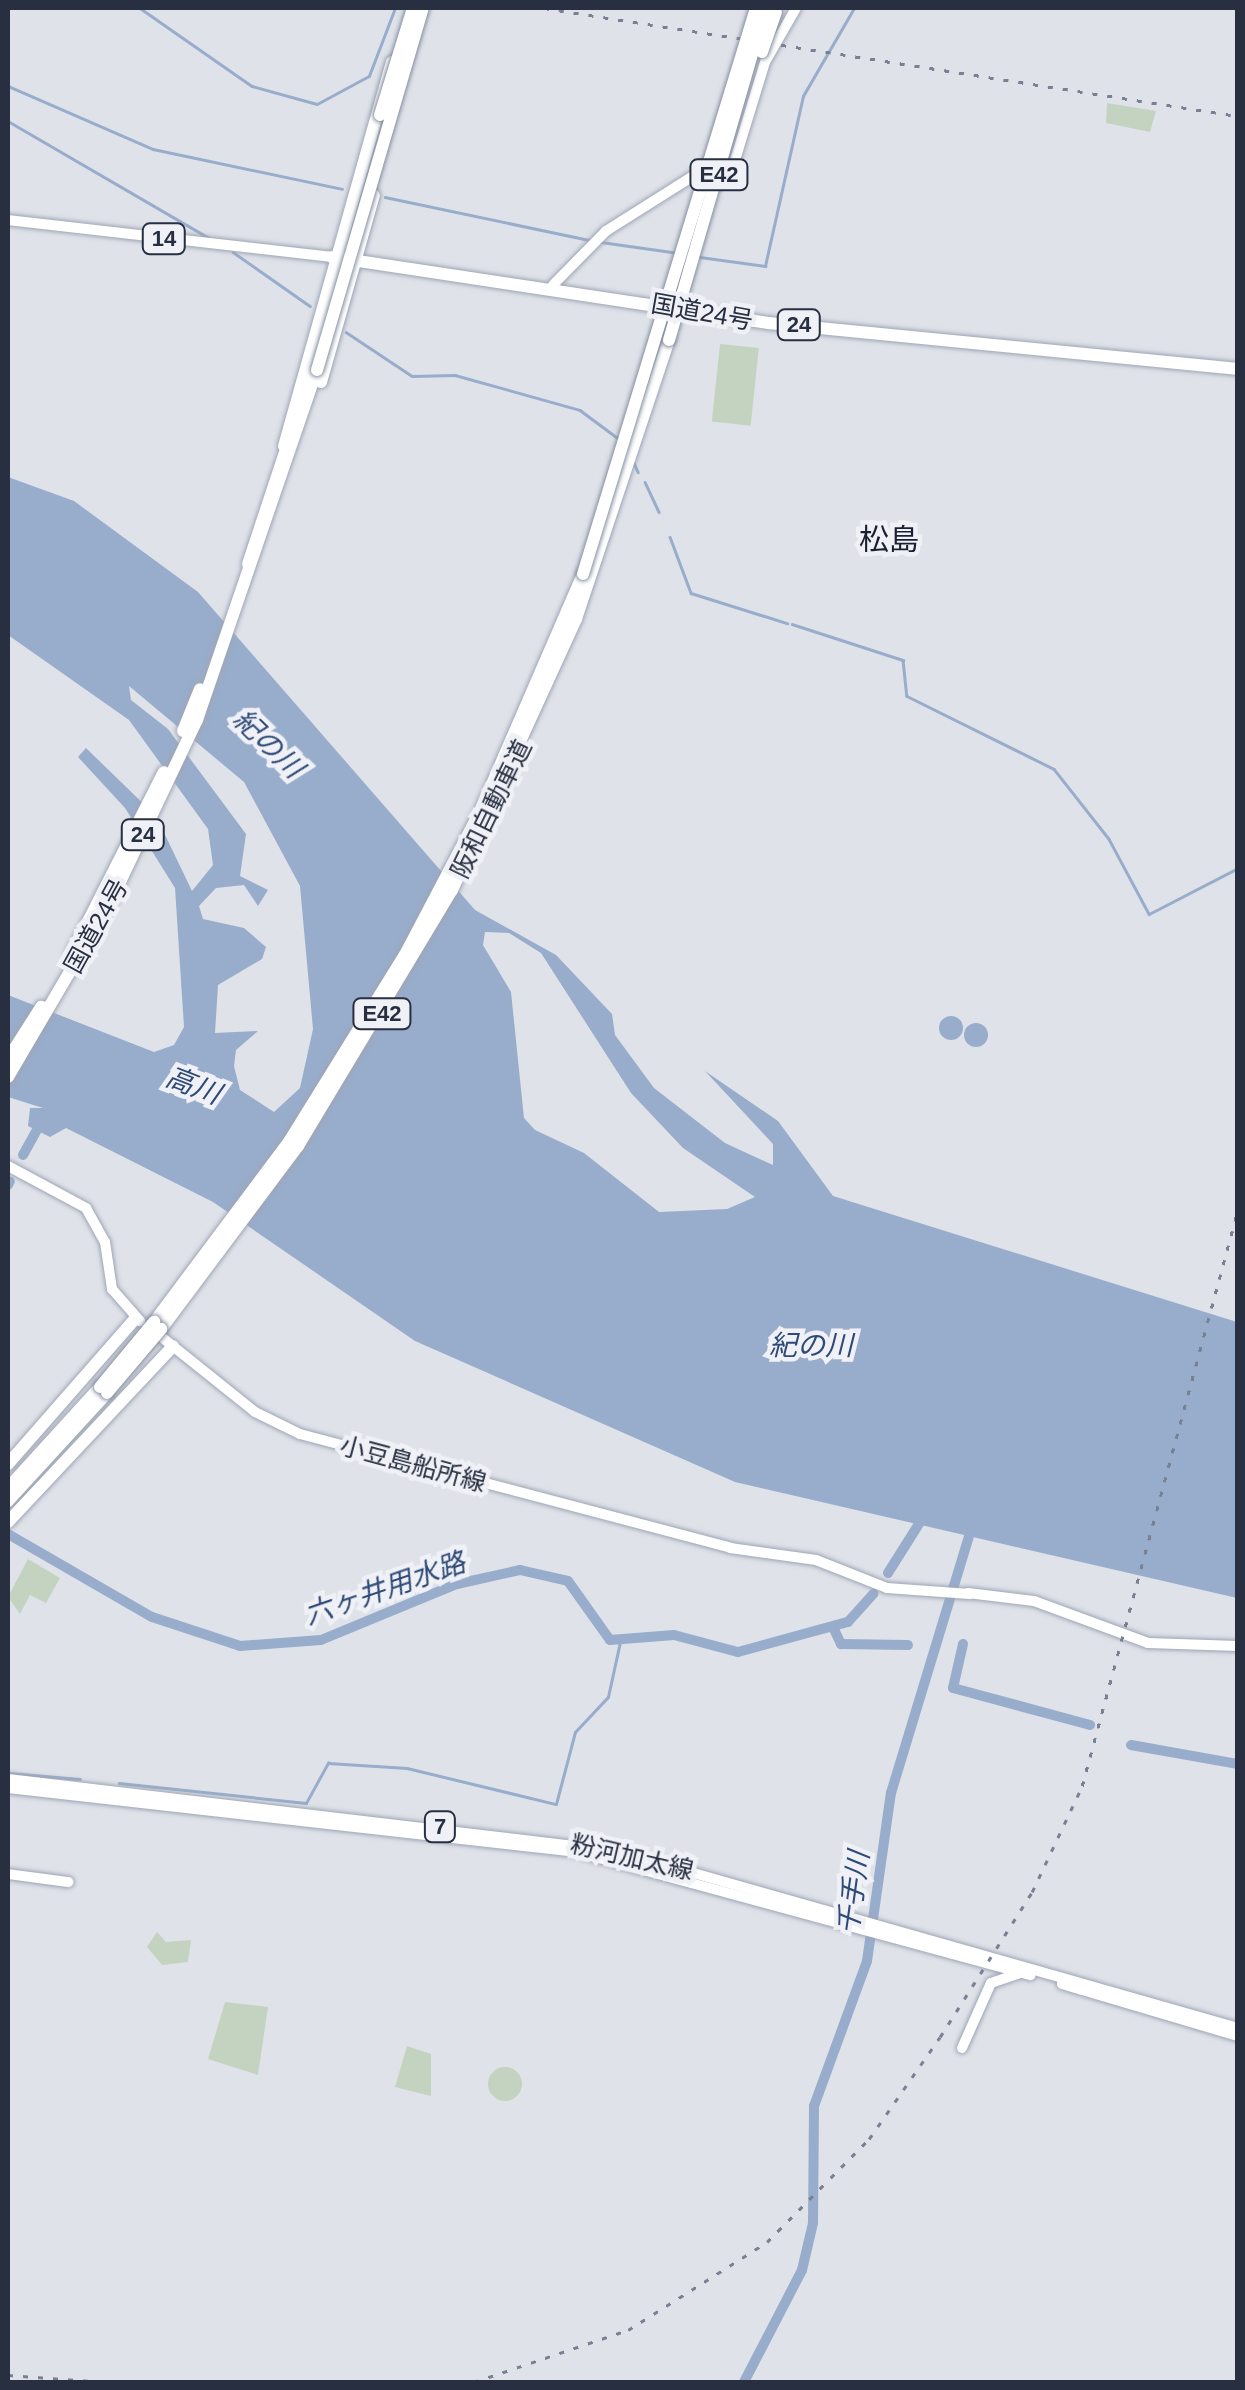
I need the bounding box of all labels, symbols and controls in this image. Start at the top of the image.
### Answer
road number: E42 [689,158,749,192]
road number: 14 [142,222,186,256]
street label: 国道24号 [649,288,755,336]
road number: 24 [776,308,822,342]
district label: 松島 [859,522,919,558]
water label: 紀の川 [226,703,310,785]
street label: 阪和自動車道 [445,735,537,883]
road number: 24 [120,818,166,852]
street label: 国道24号 [58,874,134,978]
road number: E42 [352,997,412,1031]
water label: 高川 [161,1060,225,1112]
water label: 紀の川 [769,1329,853,1363]
street label: 小豆島船所線 [337,1430,489,1498]
water label: 六ヶ井用水路 [300,1546,470,1632]
road number: 7 [422,1810,458,1844]
street label: 粉河加太線 [568,1828,696,1886]
water label: 千手川 [832,1849,876,1937]

